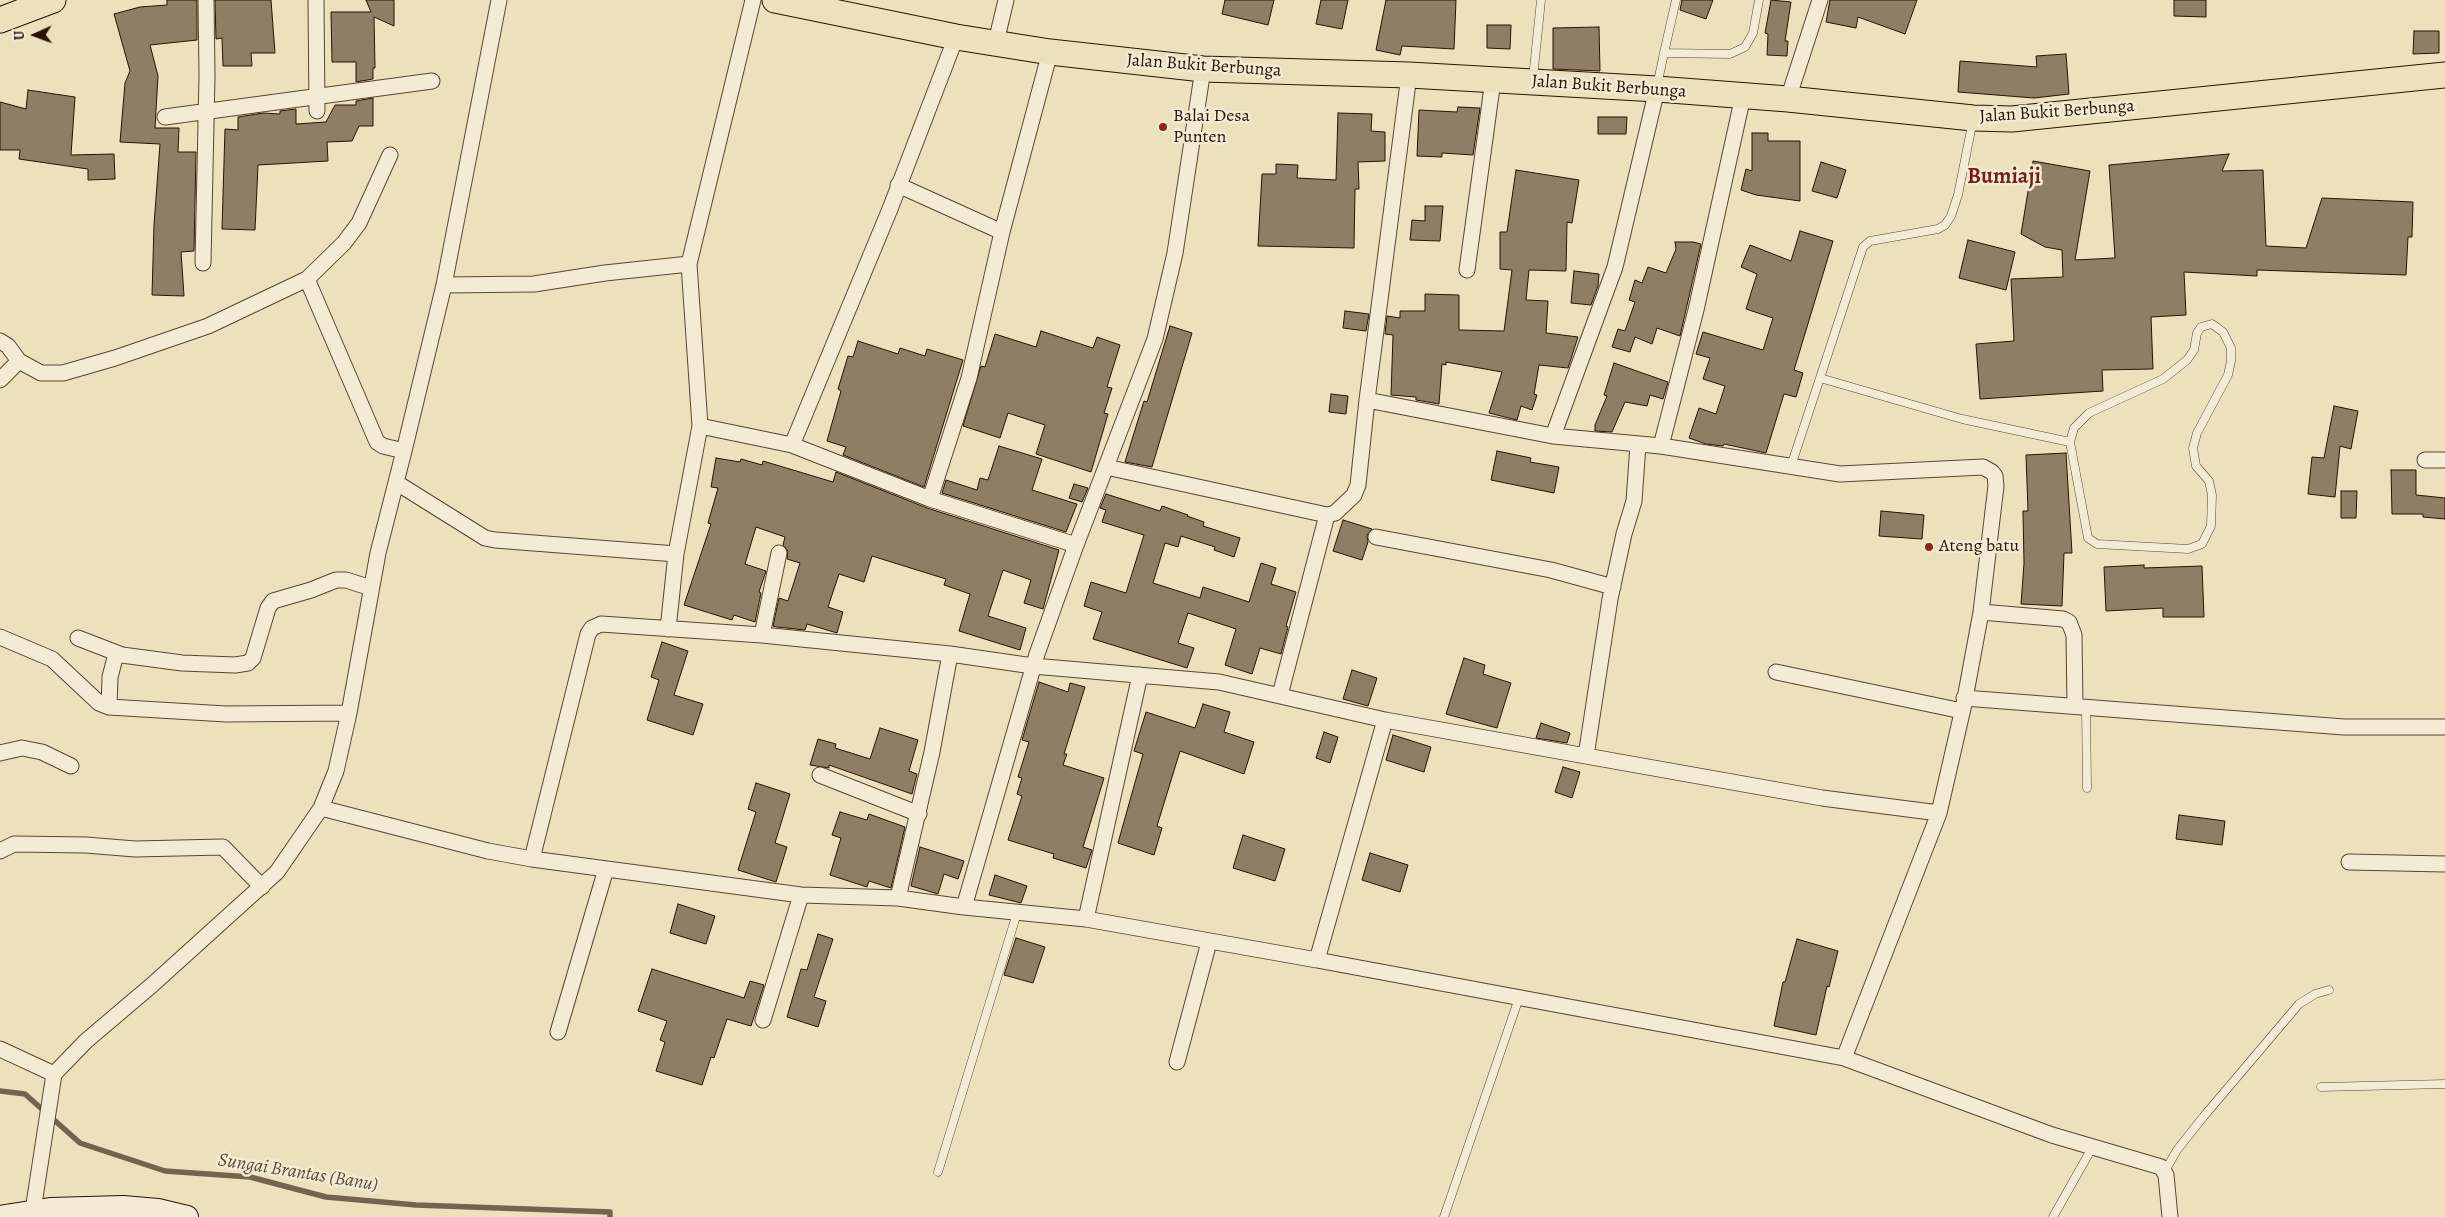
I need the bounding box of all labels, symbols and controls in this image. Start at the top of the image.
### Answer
north arrow [10,10,60,60]
text: U [10,31,29,40]
street label: Jalan Bukit Berbunga [1126,50,1282,82]
street label: Jalan Bukit Berbunga [1531,71,1687,103]
street label: Jalan Bukit Berbunga [1979,96,2135,128]
place label: Balai Desa Punten [1173,106,1250,148]
marker: Balai Desa Punten [1157,121,1169,133]
district label: Bumiaji [1967,165,2041,191]
place label: Ateng batu [1939,536,2019,558]
marker: Ateng batu [1923,541,1935,553]
water label: Sungai Brantas (Banu) [216,1149,380,1197]

